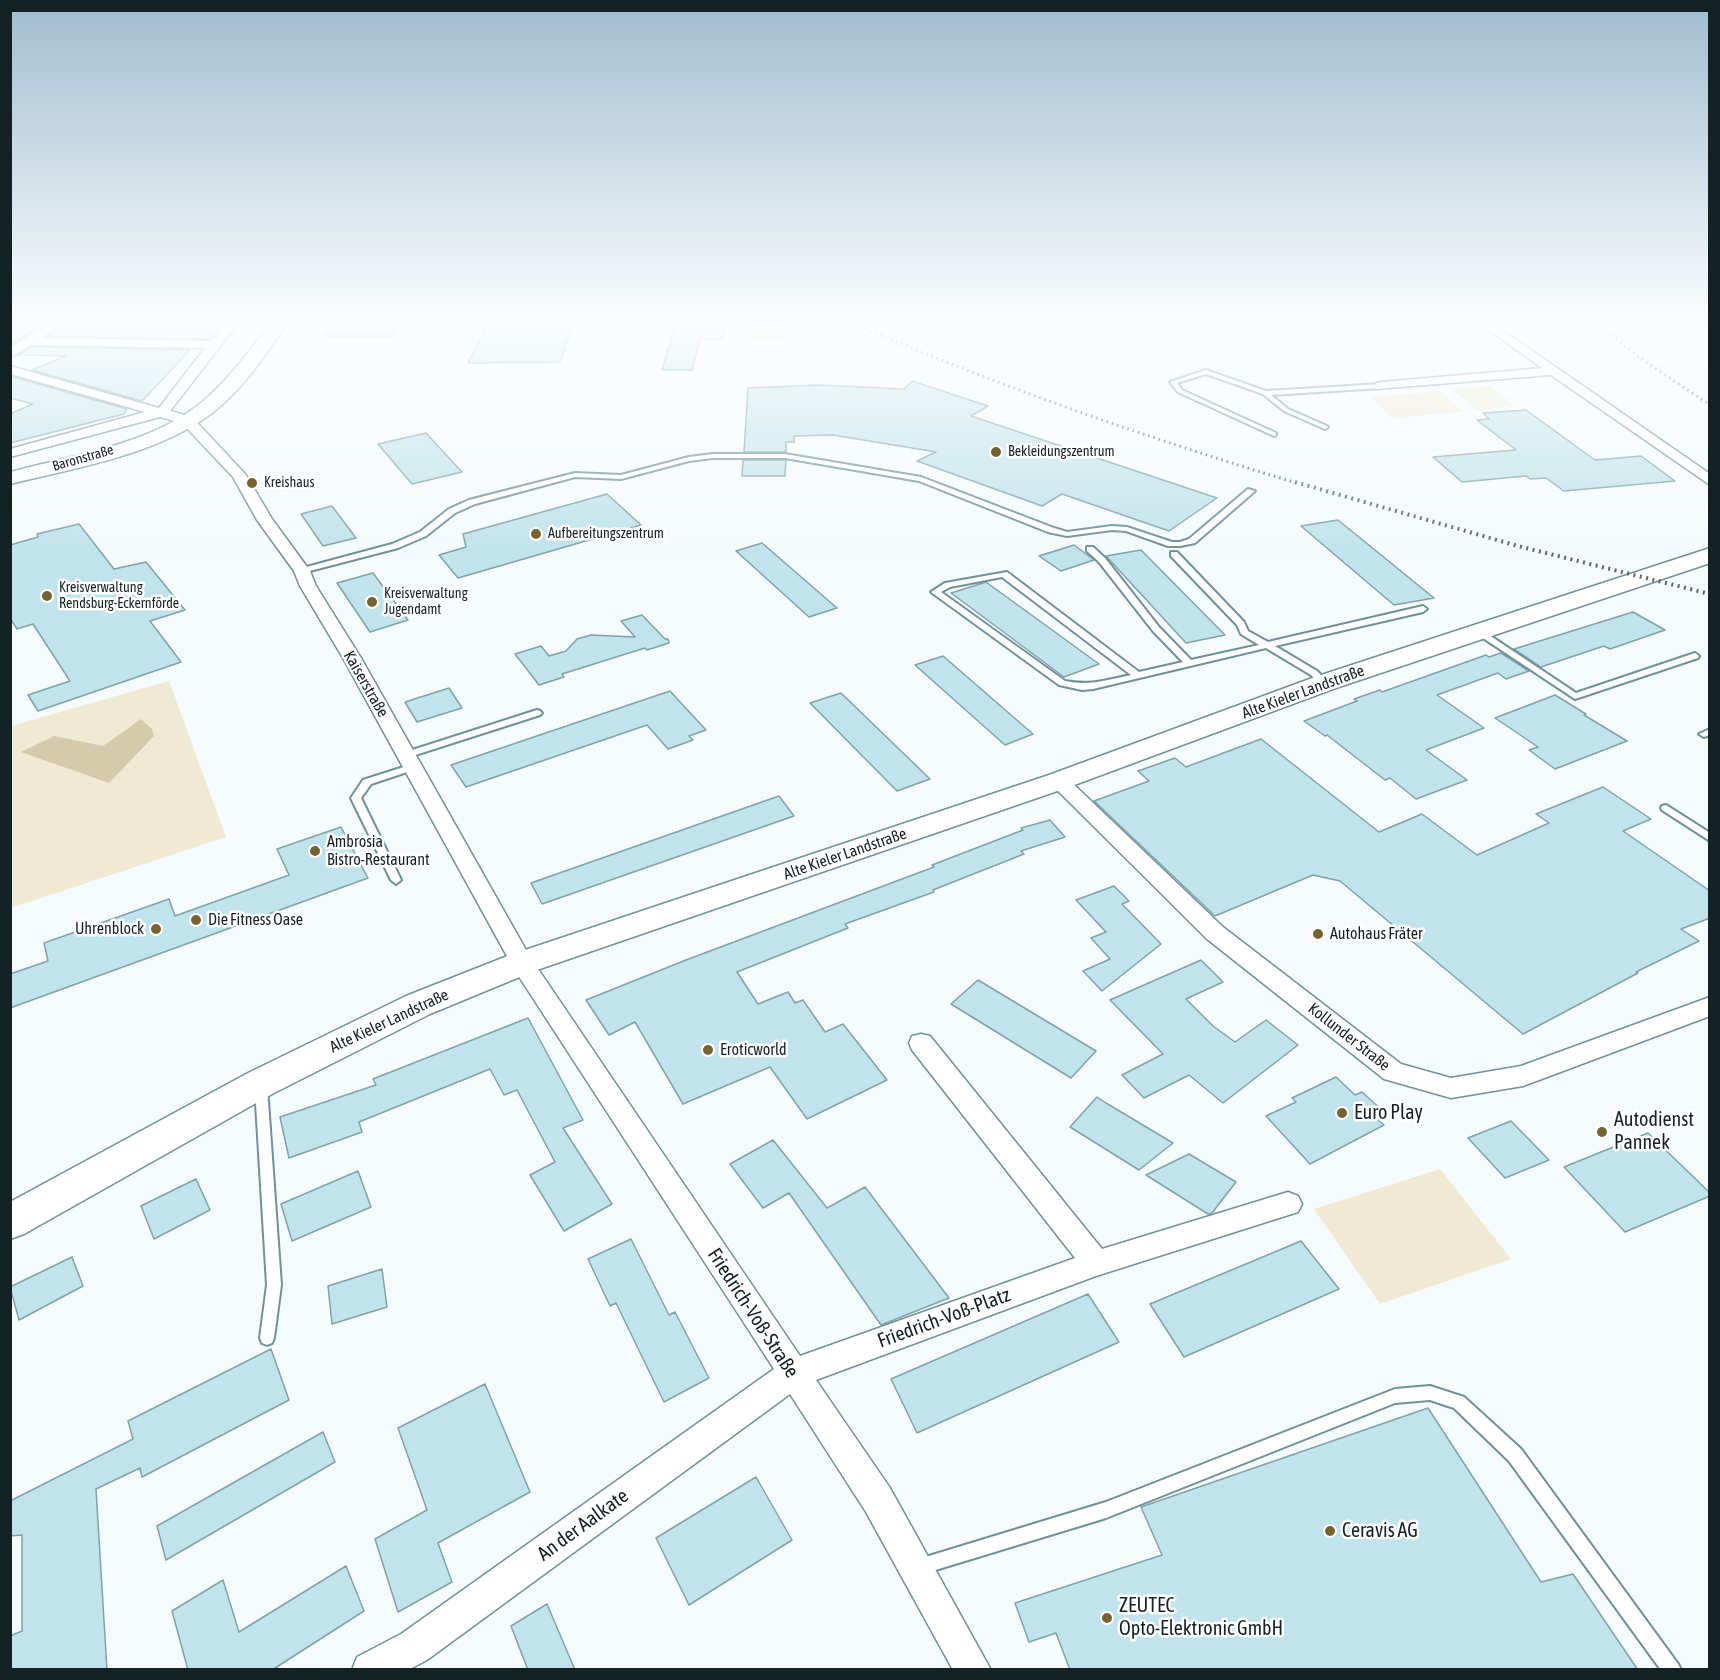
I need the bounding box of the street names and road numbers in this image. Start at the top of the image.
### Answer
street label: Baronstraße [50,441,116,475]
street label: Kaiserstraße [339,648,393,720]
street label: Alte Kieler Landstraße [1239,661,1367,723]
street label: Alte Kieler Landstraße [781,824,909,884]
street label: Alte Kieler Landstraße [327,985,451,1057]
street label: Kollunder Straße [1304,999,1394,1075]
street label: Friedrich-Voß-Straße [702,1244,804,1382]
street label: Friedrich-Voß-Platz [874,1283,1014,1353]
street label: An der Aalkate [533,1484,633,1566]

